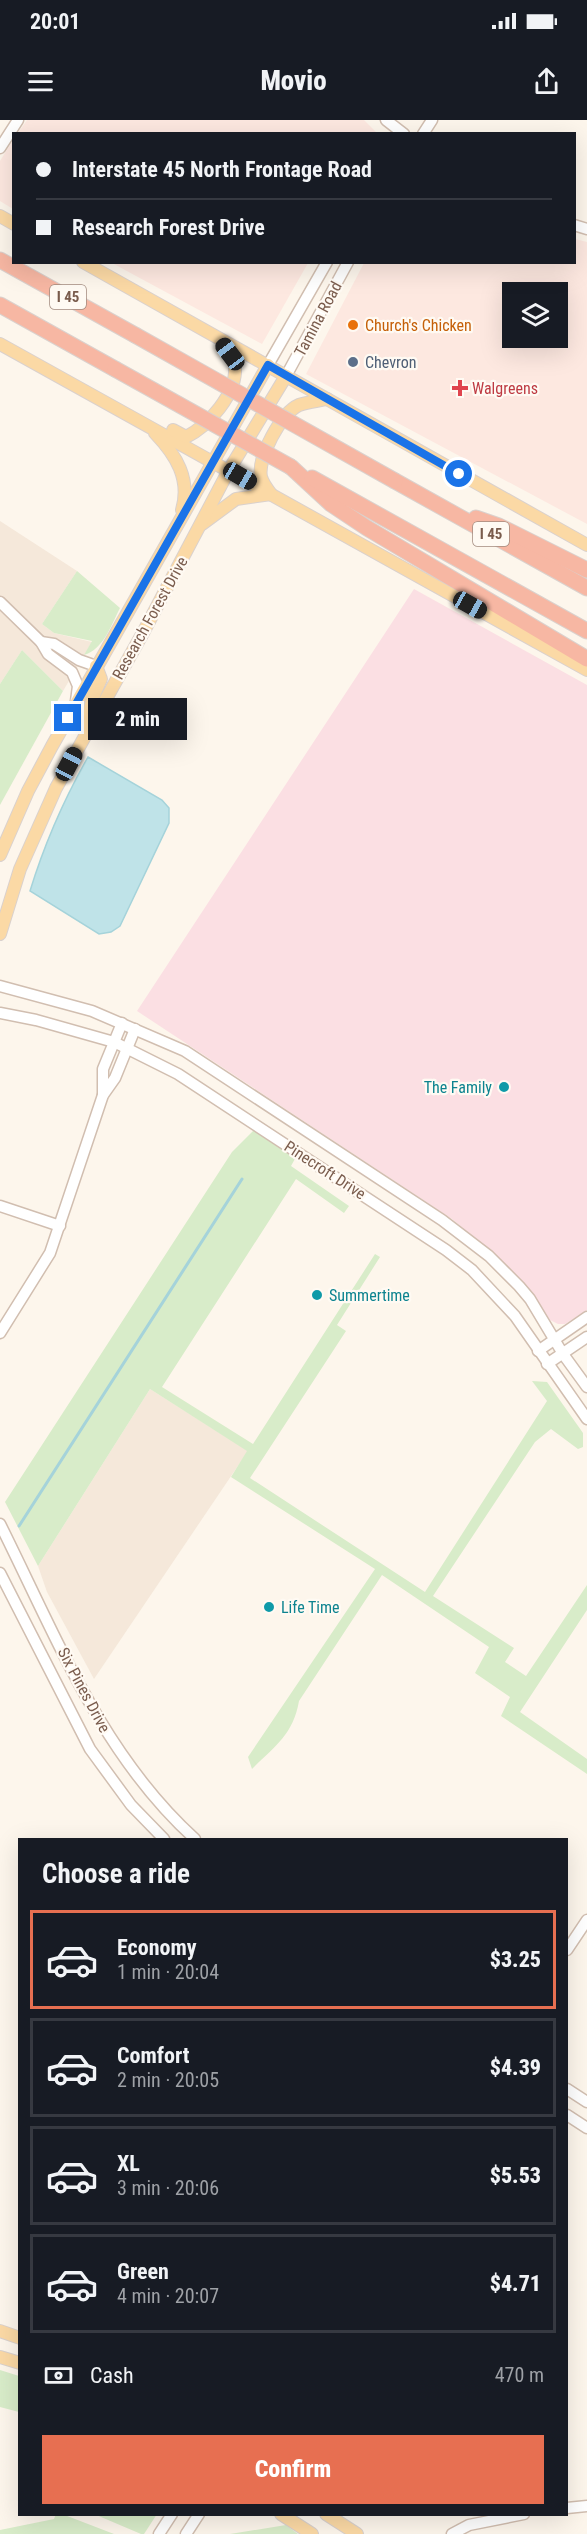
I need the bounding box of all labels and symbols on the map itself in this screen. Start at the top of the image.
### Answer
street label: Tamina Road [290,278,346,360]
road number: I 45 [50,285,86,309]
place label: Church's Chicken [365,316,472,335]
marker: Church's Chicken [346,318,360,332]
car [212,334,248,374]
place label: Chevron [365,353,417,372]
marker: Chevron [346,355,360,369]
place label: Walgreens [472,379,538,398]
marker: Walgreens [453,381,467,395]
car [220,459,260,493]
route start [445,460,472,487]
road number: I 45 [473,522,509,546]
street label: Research Forest Drive [108,553,192,683]
car [450,588,490,622]
callout: 2 min [89,697,188,739]
route end [54,704,81,731]
car [53,744,85,784]
place label: The Family [424,1078,492,1097]
marker: The Family [497,1080,511,1094]
street label: Pinecroft Drive [281,1137,369,1203]
place label: Summertime [329,1286,410,1305]
marker: Summertime [310,1288,324,1302]
place label: Life Time [281,1598,340,1617]
marker: Life Time [262,1600,276,1614]
street label: Six Pines Drive [54,1644,114,1736]

